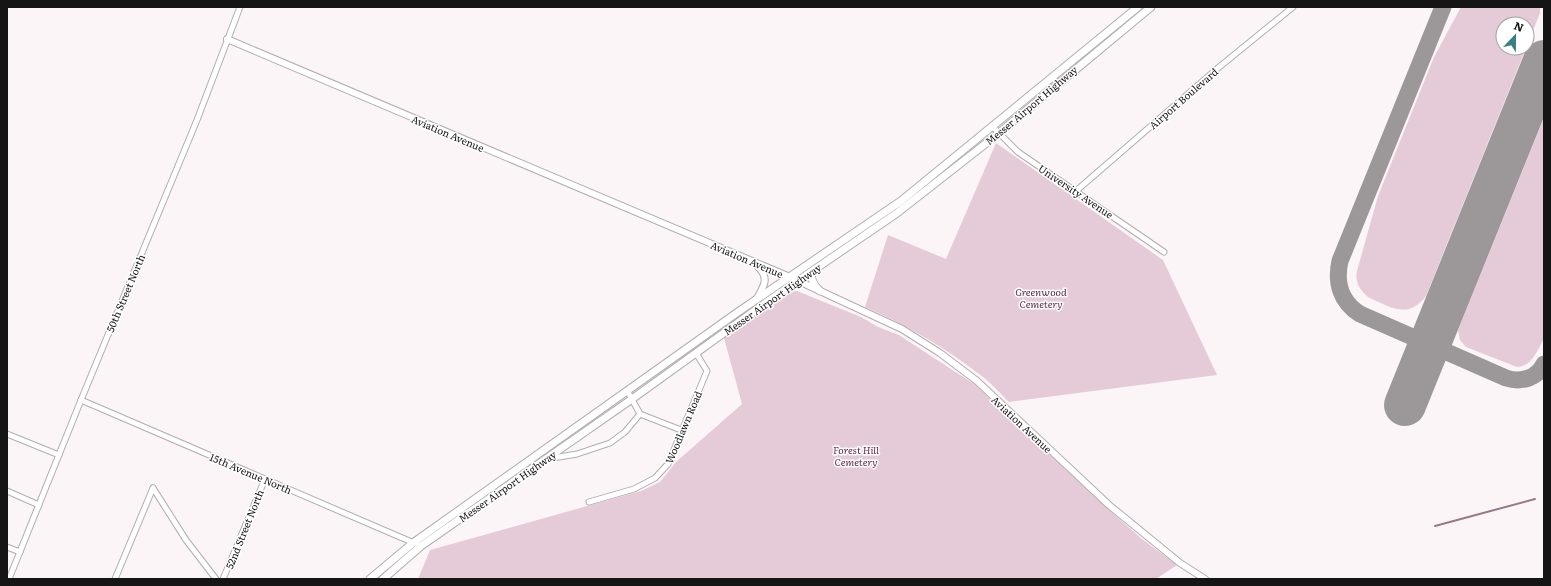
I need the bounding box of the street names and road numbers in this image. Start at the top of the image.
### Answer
street label: Messer Airport Highway [982,62,1081,148]
street label: Airport Boulevard [1145,64,1221,132]
street label: Aviation Avenue [409,111,487,155]
street label: University Avenue [1036,160,1116,222]
street label: Aviation Avenue [708,237,786,281]
street label: 50th Street North [102,251,148,334]
street label: Messer Airport Highway [720,259,824,339]
street label: Woodlawn Road [661,388,705,466]
street label: Aviation Avenue [988,392,1056,456]
street label: Messer Airport Highway [455,446,559,526]
street label: 15th Avenue North [208,449,295,497]
street label: 52nd Street North [221,487,267,571]

